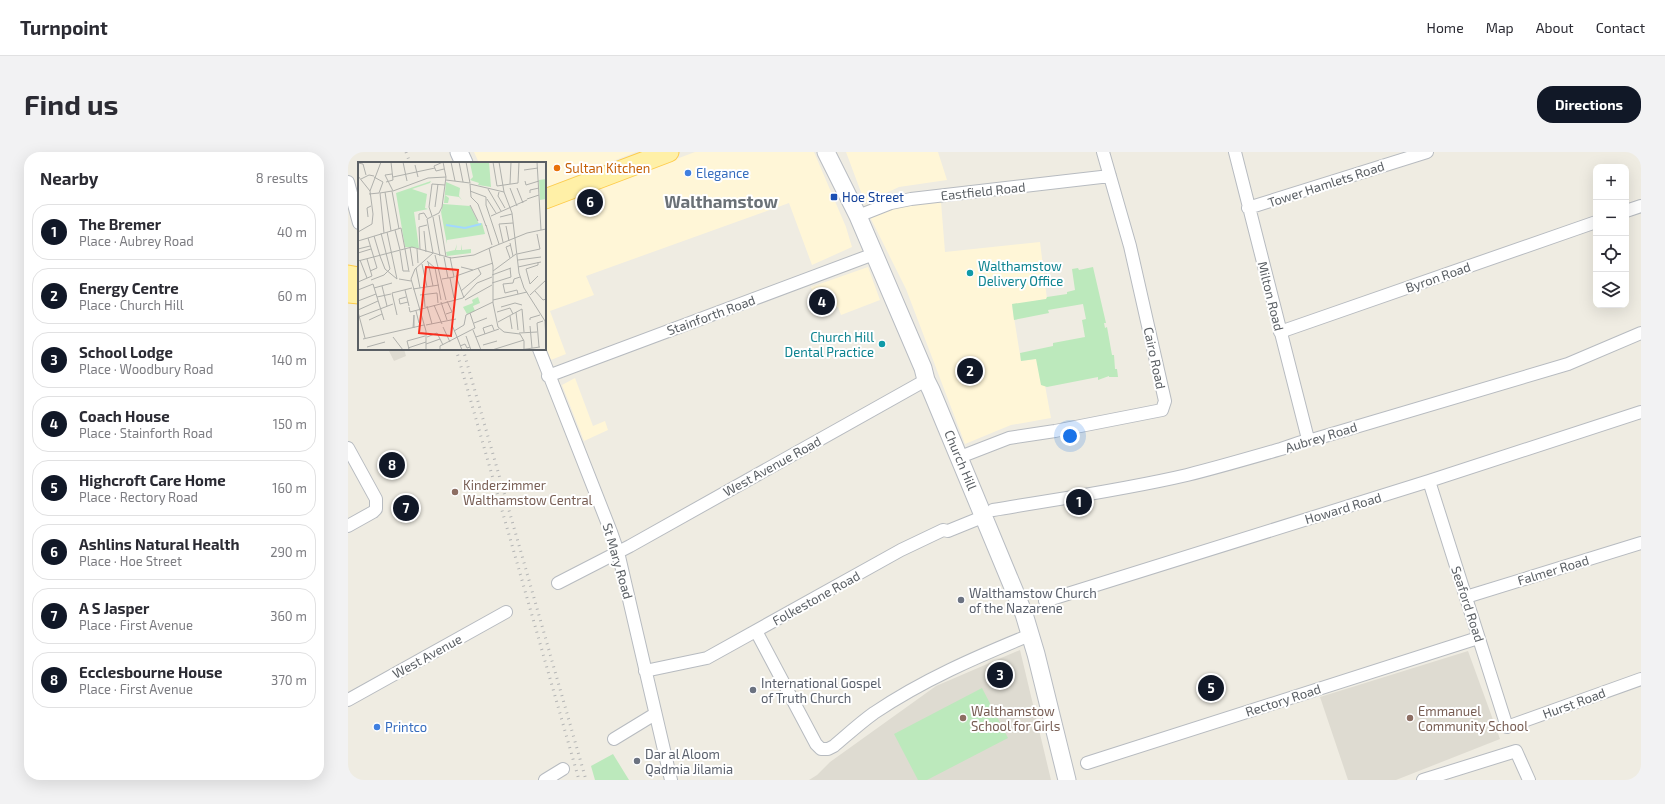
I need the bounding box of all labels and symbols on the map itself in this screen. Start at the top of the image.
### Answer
street label: Tower Hamlets Road [1266,158,1386,210]
place label: Sultan Kitchen [565,160,650,176]
inset map [358,162,546,350]
marker: Sultan Kitchen [552,163,562,173]
place label: Elegance [696,165,749,181]
marker: Elegance [683,168,693,178]
street label: Eastfield Road [940,179,1026,203]
pin: 6 [577,187,603,217]
place label: Hoe Street [842,189,904,205]
district label: Walthamstow [664,191,778,211]
marker: Hoe Street [829,192,839,202]
place label: Walthamstow Delivery Office [978,258,1063,289]
street label: Byron Road [1403,258,1473,296]
street label: Milton Road [1255,260,1287,332]
marker: Walthamstow Delivery Office [965,268,975,278]
pin: 4 [809,287,835,317]
street label: Stainforth Road [665,292,757,338]
street label: Cairo Road [1141,326,1169,390]
place label: Church Hill Dental Practice [785,329,874,360]
marker: Church Hill Dental Practice [877,339,887,349]
pin: 2 [957,356,983,386]
street label: Aubrey Road [1283,418,1359,456]
your location [1060,426,1080,446]
street label: Church Hill [941,427,981,493]
street label: West Avenue Road [720,432,824,500]
pin: 8 [379,450,405,480]
place label: Kinderzimmer Walthamstow Central [463,477,593,508]
marker: Kinderzimmer Walthamstow Central [450,487,460,497]
pin: 1 [1066,487,1092,517]
street label: Howard Road [1303,489,1383,527]
pin: 7 [393,493,419,523]
street label: St Mary Road [600,521,636,601]
street label: Falmer Road [1515,552,1591,588]
street label: Seaford Road [1448,564,1488,644]
street label: Folkestone Road [769,567,863,629]
place label: Walthamstow Church of the Nazarene [969,585,1097,616]
marker: Walthamstow Church of the Nazarene [956,595,966,605]
street label: West Avenue [390,630,464,682]
pin: 3 [987,660,1013,690]
pin: 5 [1198,673,1224,703]
place label: International Gospel of Truth Church [761,675,881,706]
street label: Rectory Road [1243,680,1323,720]
street label: Hurst Road [1540,684,1608,722]
marker: International Gospel of Truth Church [748,685,758,695]
place label: Walthamstow School for Girls [971,703,1060,734]
place label: Emmanuel Community School [1418,703,1528,734]
marker: Walthamstow School for Girls [958,713,968,723]
marker: Emmanuel Community School [1405,713,1415,723]
place label: Printco [385,719,427,735]
marker: Printco [372,722,382,732]
place label: Dar al Aloom Qadmia Jilamia [645,746,733,777]
marker: Dar al Aloom Qadmia Jilamia [632,756,642,766]

